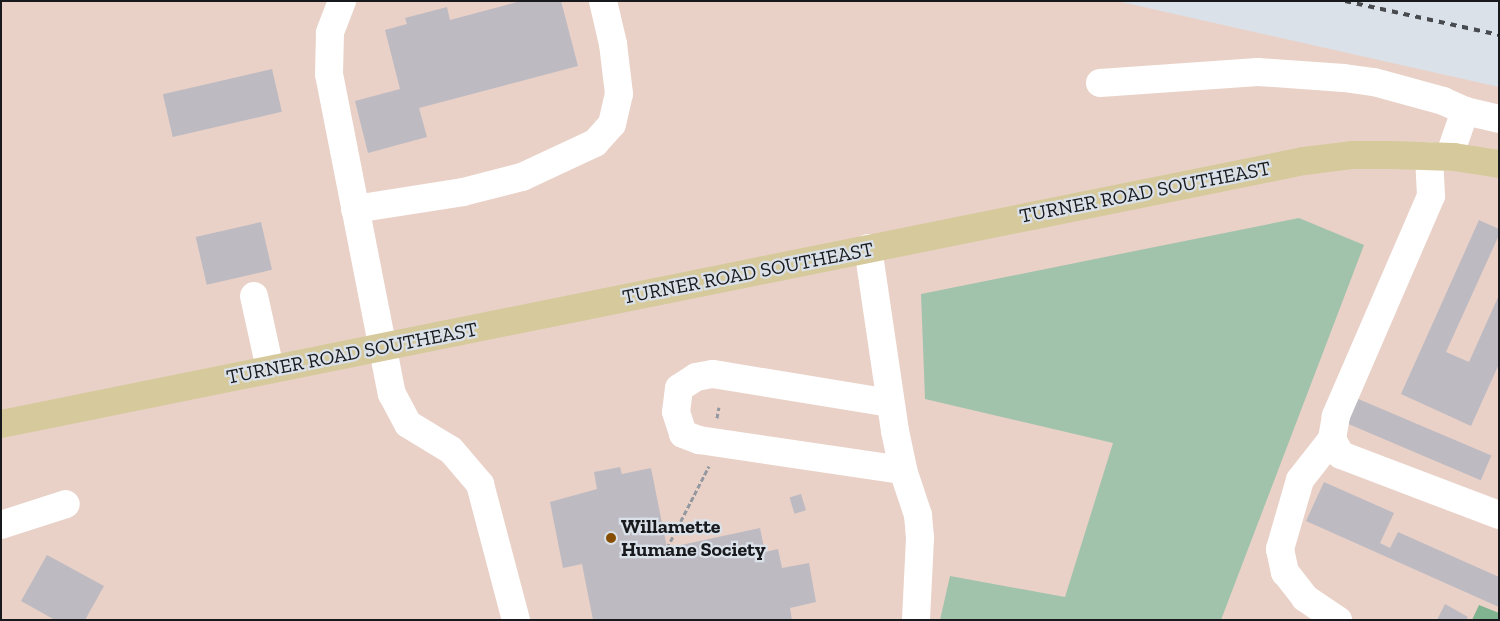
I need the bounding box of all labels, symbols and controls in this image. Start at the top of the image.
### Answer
street label: TURNER ROAD SOUTHEAST [1018,156,1272,228]
street label: TURNER ROAD SOUTHEAST [621,237,875,309]
street label: TURNER ROAD SOUTHEAST [225,317,479,389]
place label: Willamette Humane Society [621,514,766,561]
marker: Willamette Humane Society [605,532,617,544]

